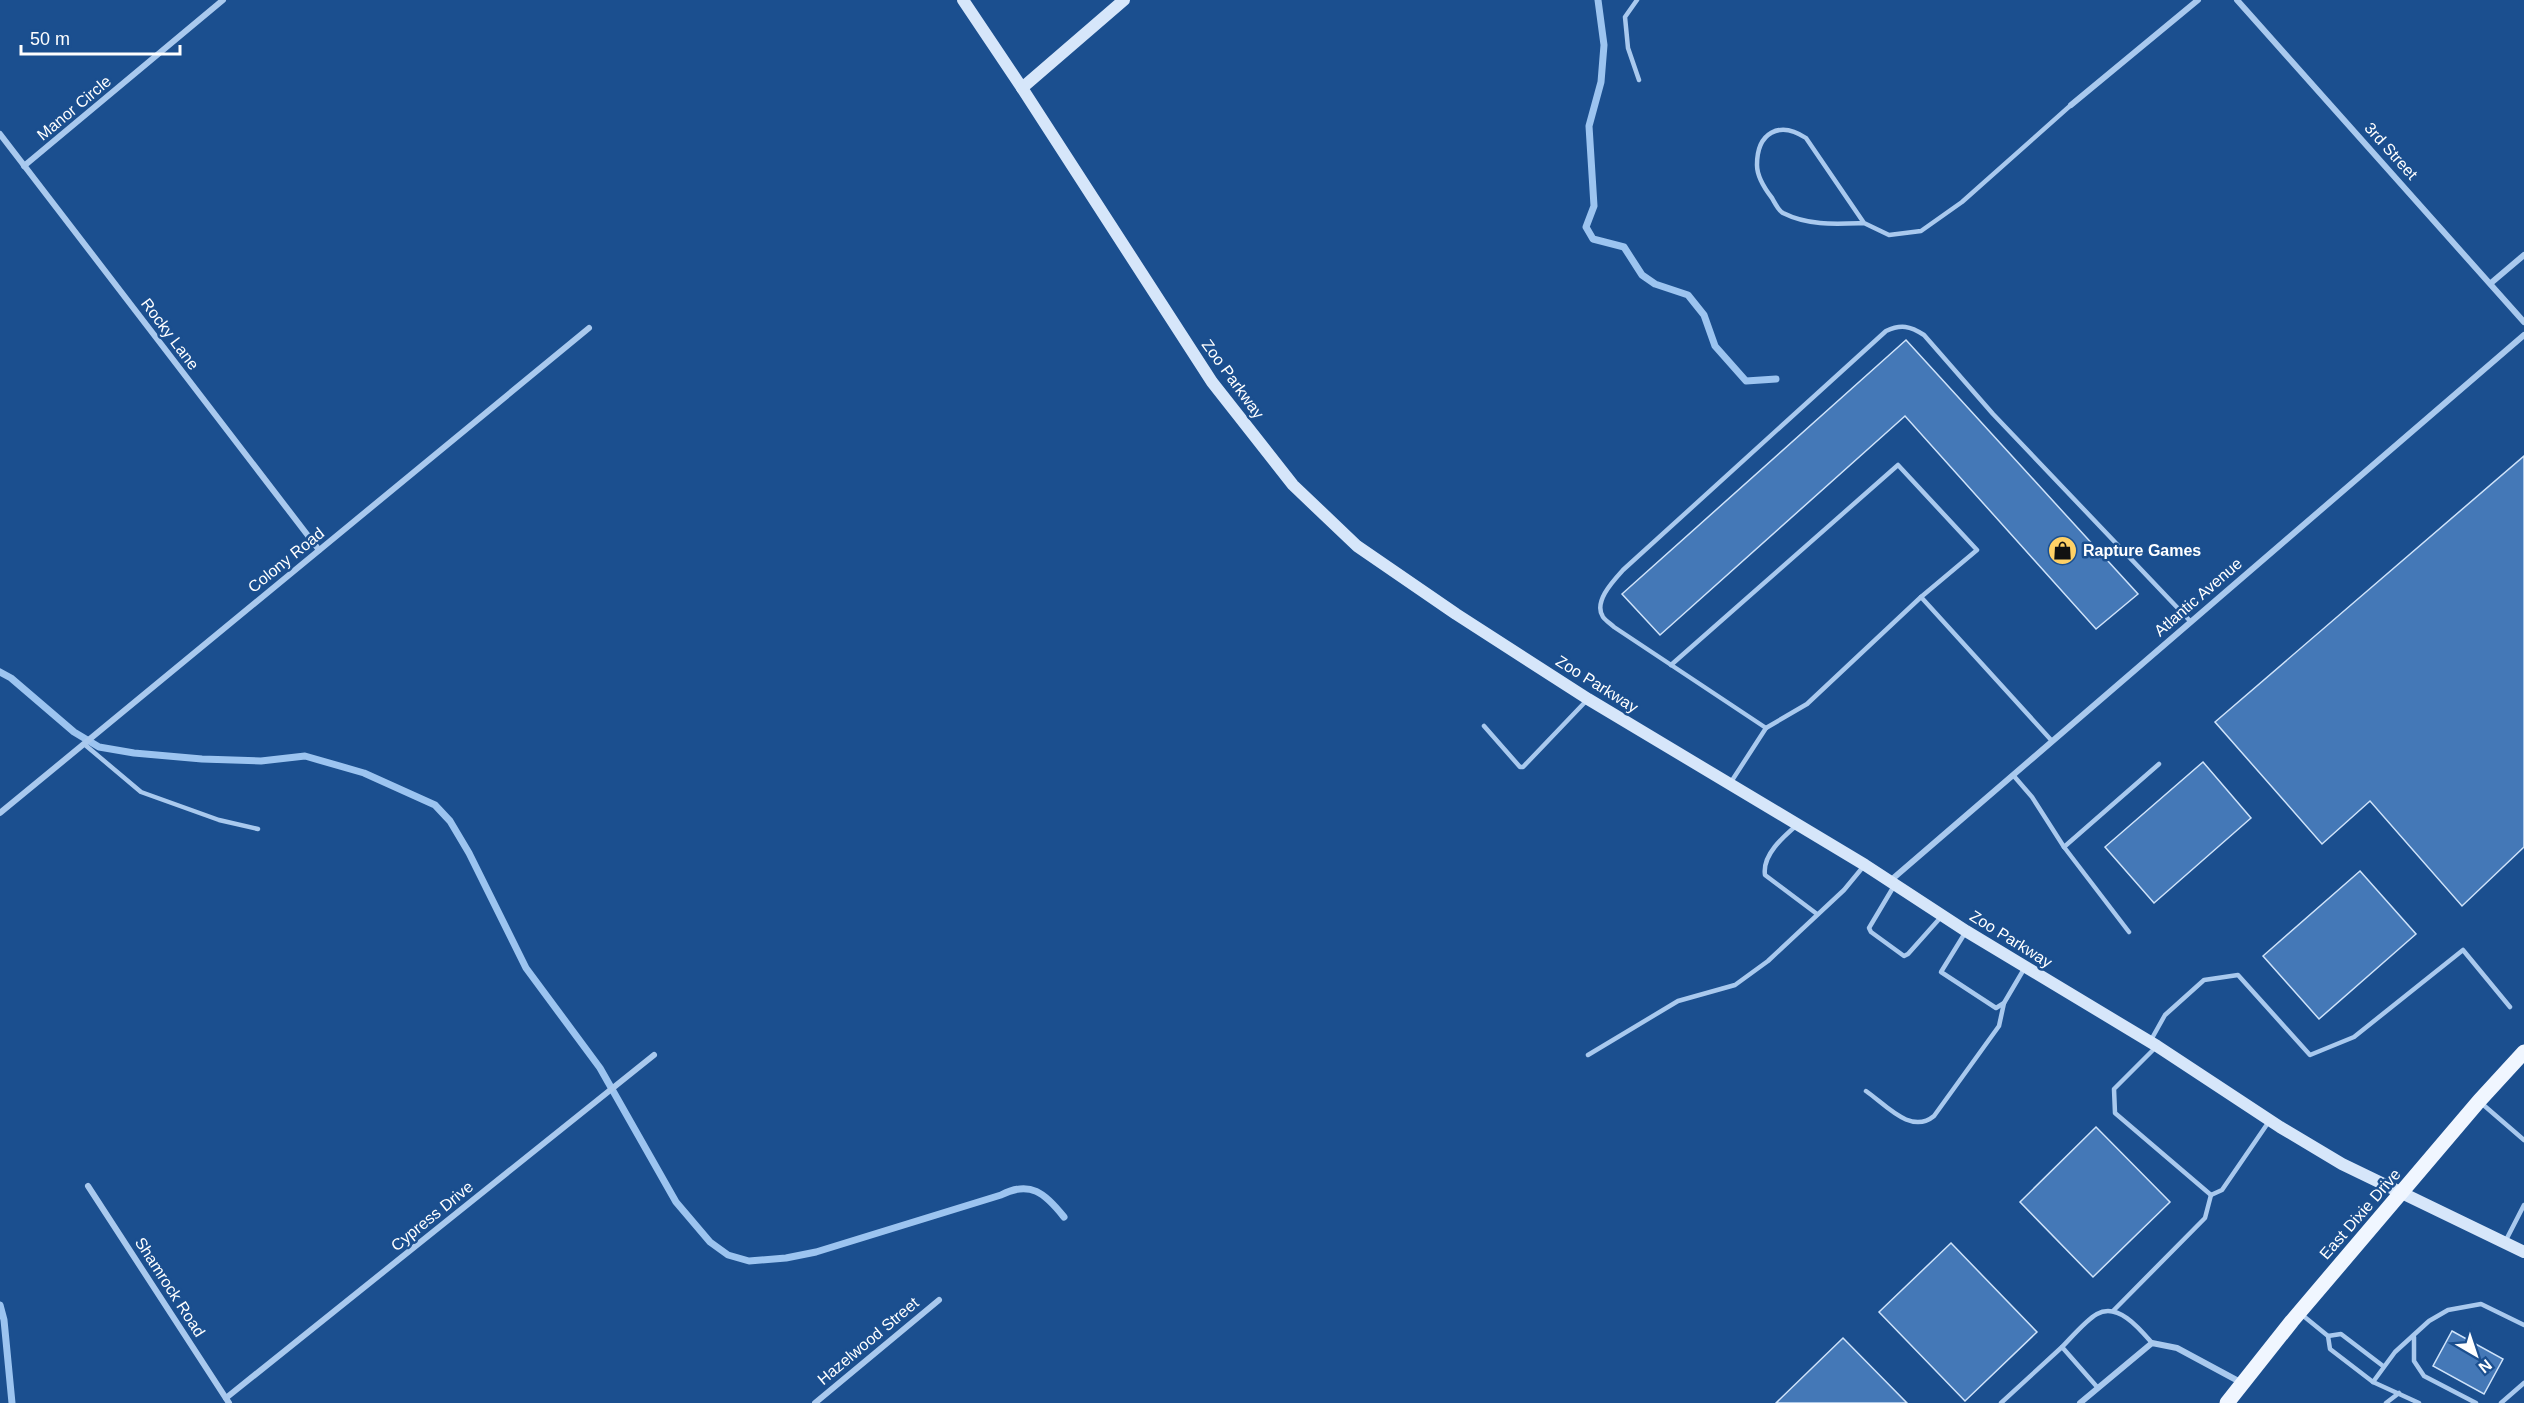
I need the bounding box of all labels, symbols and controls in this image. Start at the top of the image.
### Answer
scale bar [21,18,180,56]
text: 50 m [30,29,70,49]
street label: Manor Circle [34,72,114,144]
street label: 3rd Street [2361,119,2421,183]
street label: Rocky Lane [138,295,202,373]
street label: Zoo Parkway [1199,336,1267,422]
street label: Colony Road [245,524,327,596]
shop icon: Rapture Games [2046,534,2078,566]
place label: Rapture Games [2083,542,2201,559]
street label: Atlantic Avenue [2151,554,2245,640]
street label: Zoo Parkway [1553,652,1641,716]
street label: Zoo Parkway [1967,907,2055,971]
street label: East Dixie Drive [2316,1165,2404,1263]
street label: Cypress Drive [388,1178,476,1254]
street label: Shamrock Road [132,1234,208,1340]
street label: Hazelwood Street [814,1294,922,1388]
north arrow [2446,1325,2506,1385]
text: N [2475,1356,2495,1377]

